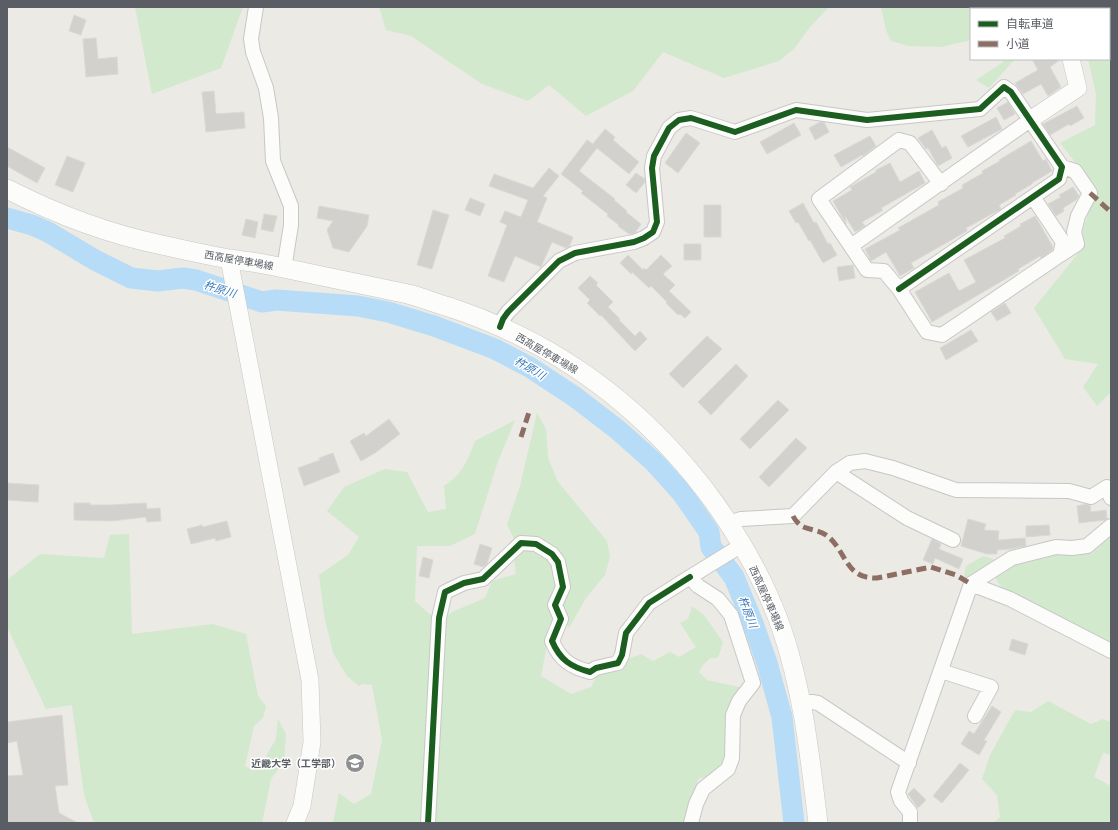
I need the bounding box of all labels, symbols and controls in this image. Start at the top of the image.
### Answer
legend [970,8,1110,60]
text: 自転車道 [1006,16,1054,30]
text: 小道 [1006,36,1030,50]
street label: 西高屋停車場線 [203,248,275,272]
water label: 杵原川 [202,277,239,300]
street label: 西高屋停車場線 [514,330,580,376]
water label: 杵原川 [513,354,549,382]
street label: 西高屋停車場線 [747,564,787,632]
water label: 杵原川 [736,594,761,630]
school or university icon: 近畿大学（工学部） [344,752,366,774]
place label: 近畿大学（工学部） [251,757,341,769]

